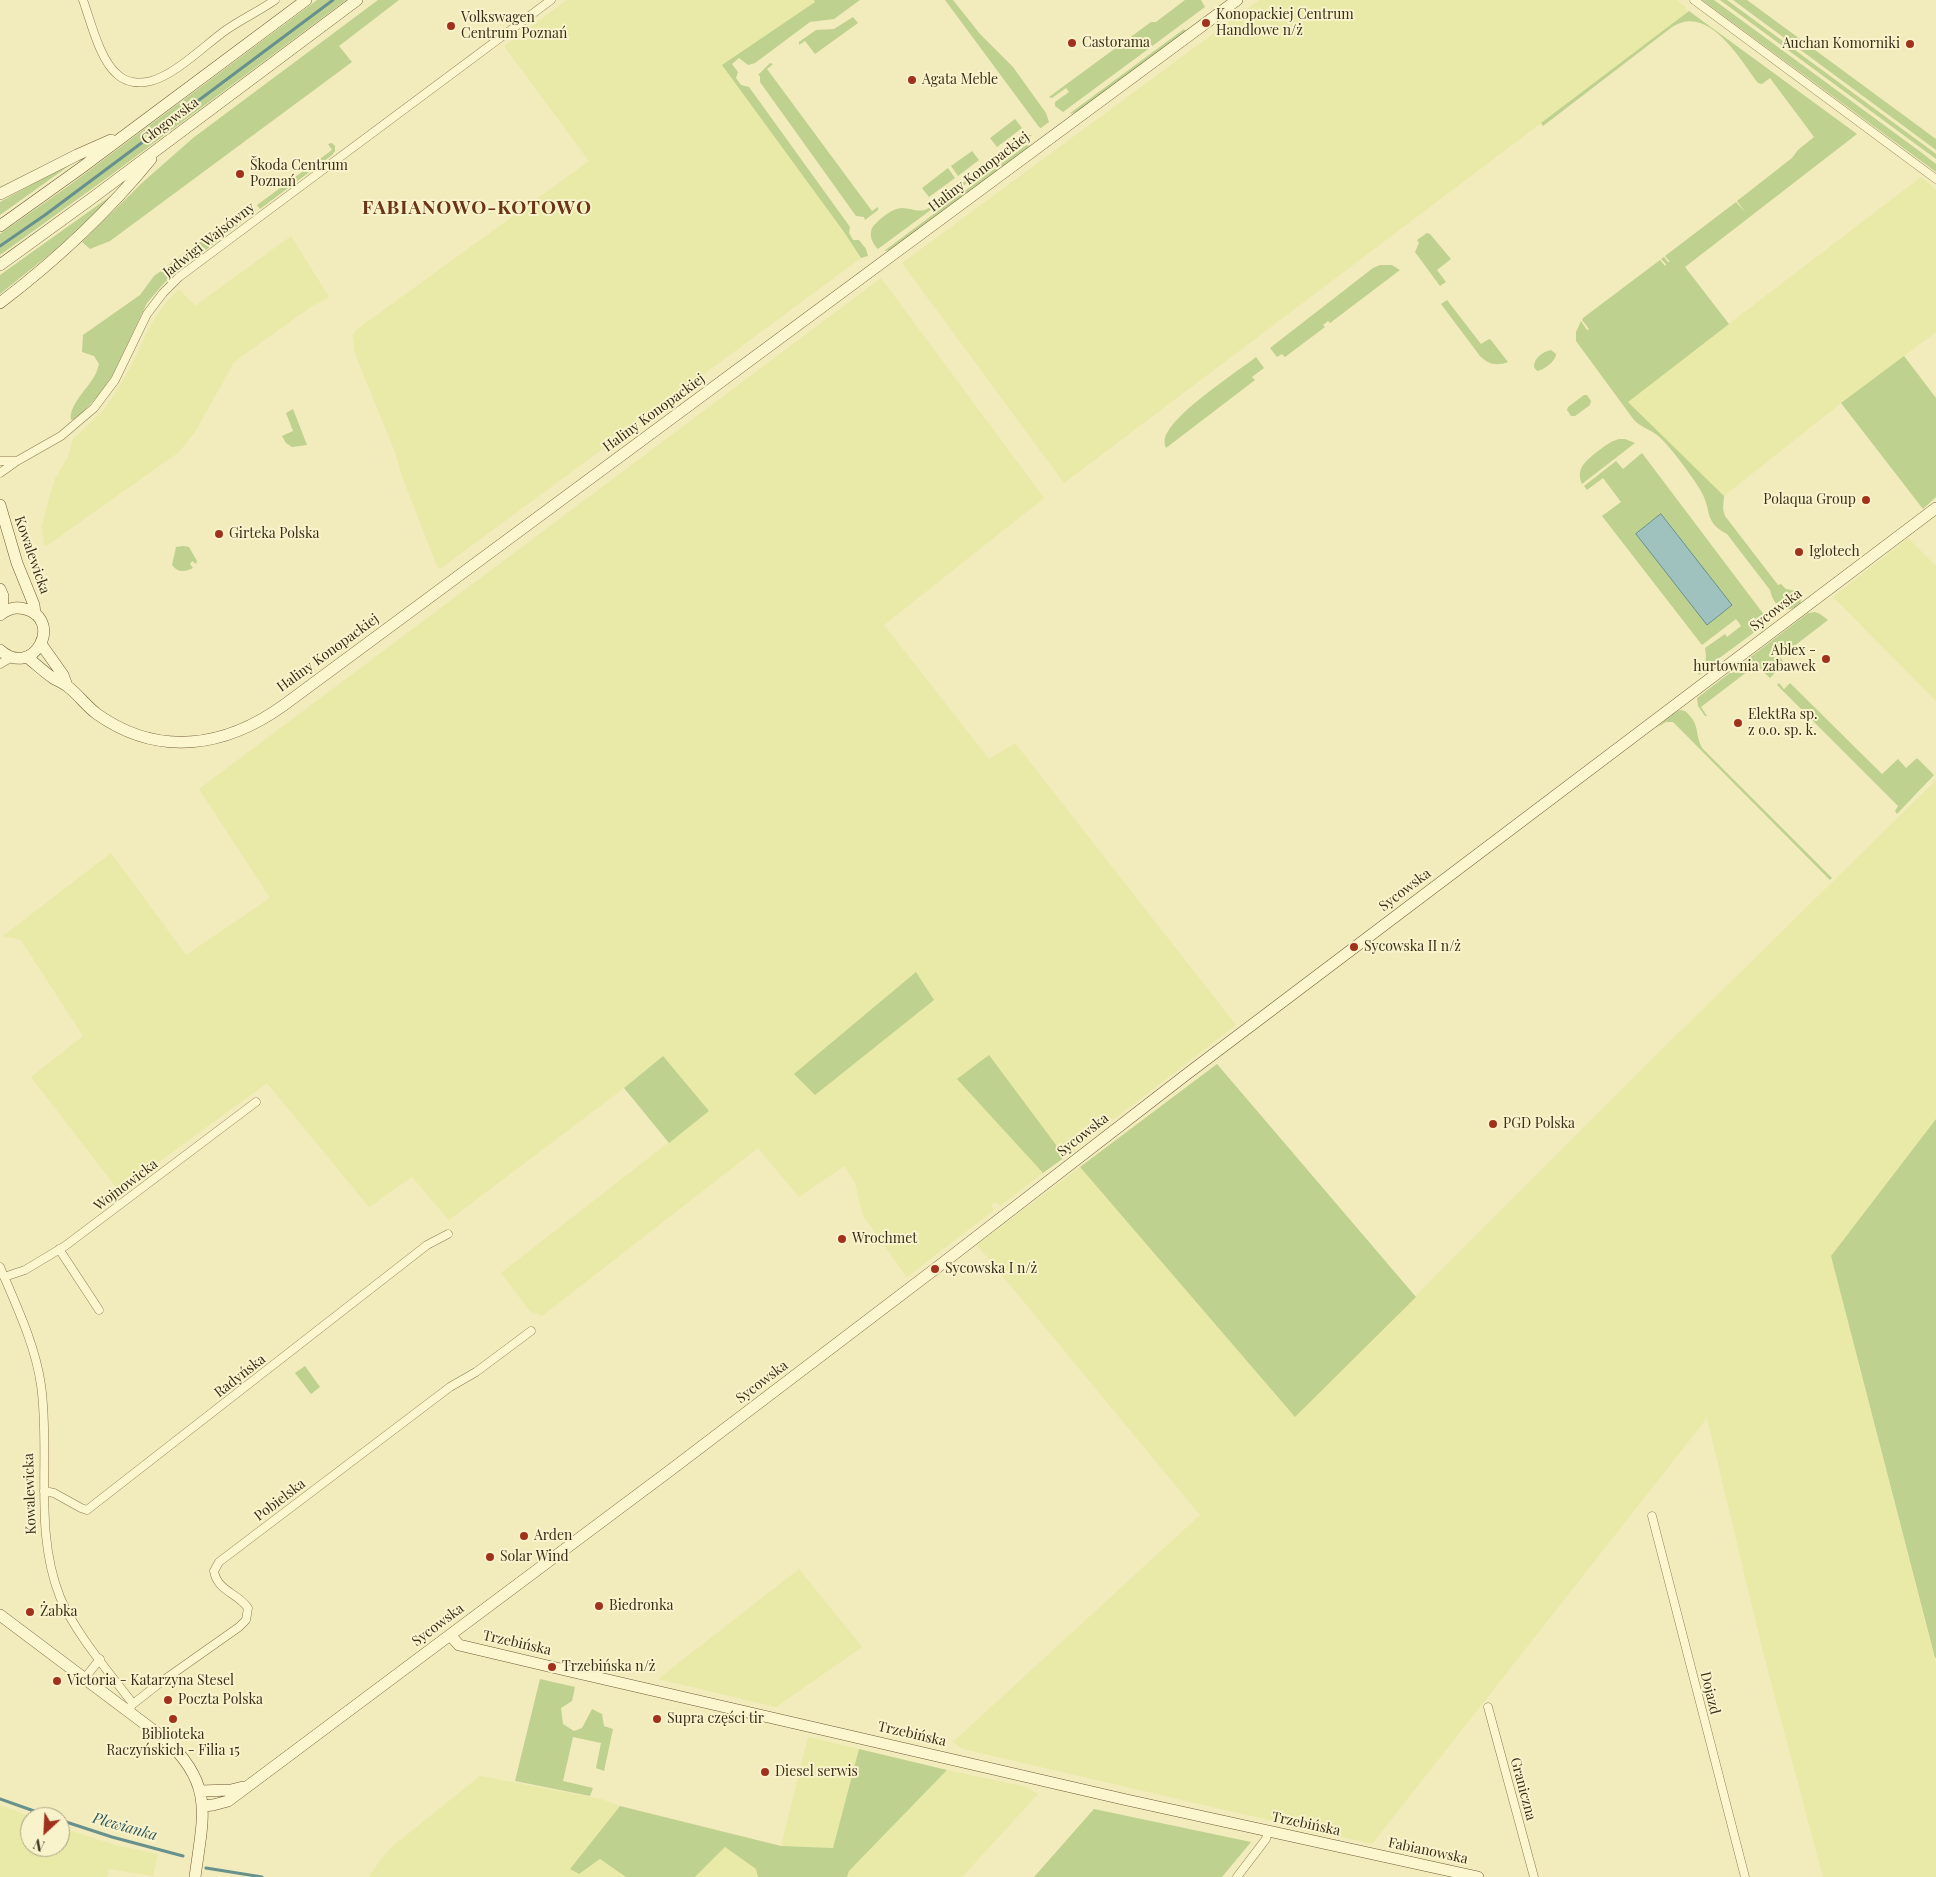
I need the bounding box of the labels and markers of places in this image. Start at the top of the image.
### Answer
place label: Konopackiej Centrum Handlowe n/ż [1216,7,1354,40]
place label: Volkswagen Centrum Poznań [461,10,567,42]
marker: Konopackiej Centrum Handlowe n/ż [1200,17,1212,29]
marker: Volkswagen Centrum Poznań [445,20,457,32]
place label: Castorama [1082,35,1150,51]
place label: Auchan Komorniki [1782,36,1900,52]
marker: Castorama [1066,37,1078,49]
marker: Auchan Komorniki [1904,38,1916,50]
place label: Agata Meble [922,72,998,88]
marker: Agata Meble [906,74,918,86]
place label: Škoda Centrum Poznań [250,158,348,190]
marker: Škoda Centrum Poznań [234,168,246,180]
place label: Polaqua Group [1763,492,1856,508]
marker: Polaqua Group [1860,494,1872,506]
place label: Girteka Polska [229,526,320,542]
marker: Girteka Polska [213,528,225,540]
place label: Iglotech [1809,544,1860,560]
marker: Iglotech [1793,546,1805,558]
place label: Ablex - hurtownia zabawek [1693,643,1816,676]
marker: Ablex - hurtownia zabawek [1820,653,1832,665]
place label: ElektRa sp. z o.o. sp. k. [1748,707,1818,740]
marker: ElektRa sp. z o.o. sp. k. [1732,717,1744,729]
place label: Sycowska II n/ż [1364,939,1461,955]
marker: Sycowska II n/ż [1348,941,1360,953]
place label: PGD Polska [1503,1116,1575,1132]
marker: PGD Polska [1487,1118,1499,1130]
place label: Wrochmet [852,1231,917,1247]
marker: Wrochmet [836,1233,848,1245]
place label: Sycowska I n/ż [945,1261,1037,1277]
marker: Sycowska I n/ż [929,1263,941,1275]
place label: Arden [534,1528,572,1544]
marker: Arden [518,1530,530,1542]
place label: Solar Wind [500,1549,569,1565]
marker: Solar Wind [484,1551,496,1563]
place label: Biedronka [609,1598,673,1614]
marker: Biedronka [593,1600,605,1612]
place label: Żabka [40,1604,78,1620]
marker: Żabka [24,1606,36,1618]
place label: Trzebińska n/ż [562,1659,656,1675]
marker: Trzebińska n/ż [546,1661,558,1673]
place label: Victoria - Katarzyna Stesel [67,1673,234,1689]
marker: Victoria - Katarzyna Stesel [51,1675,63,1687]
place label: Poczta Polska [178,1692,263,1708]
marker: Poczta Polska [162,1694,174,1706]
place label: Supra części tir [667,1711,764,1727]
marker: Biblioteka Raczyńskich - Filia 15 [167,1713,179,1725]
marker: Supra części tir [651,1713,663,1725]
place label: Biblioteka Raczyńskich - Filia 15 [106,1727,240,1760]
place label: Diesel serwis [775,1764,858,1780]
marker: Diesel serwis [759,1766,771,1778]

